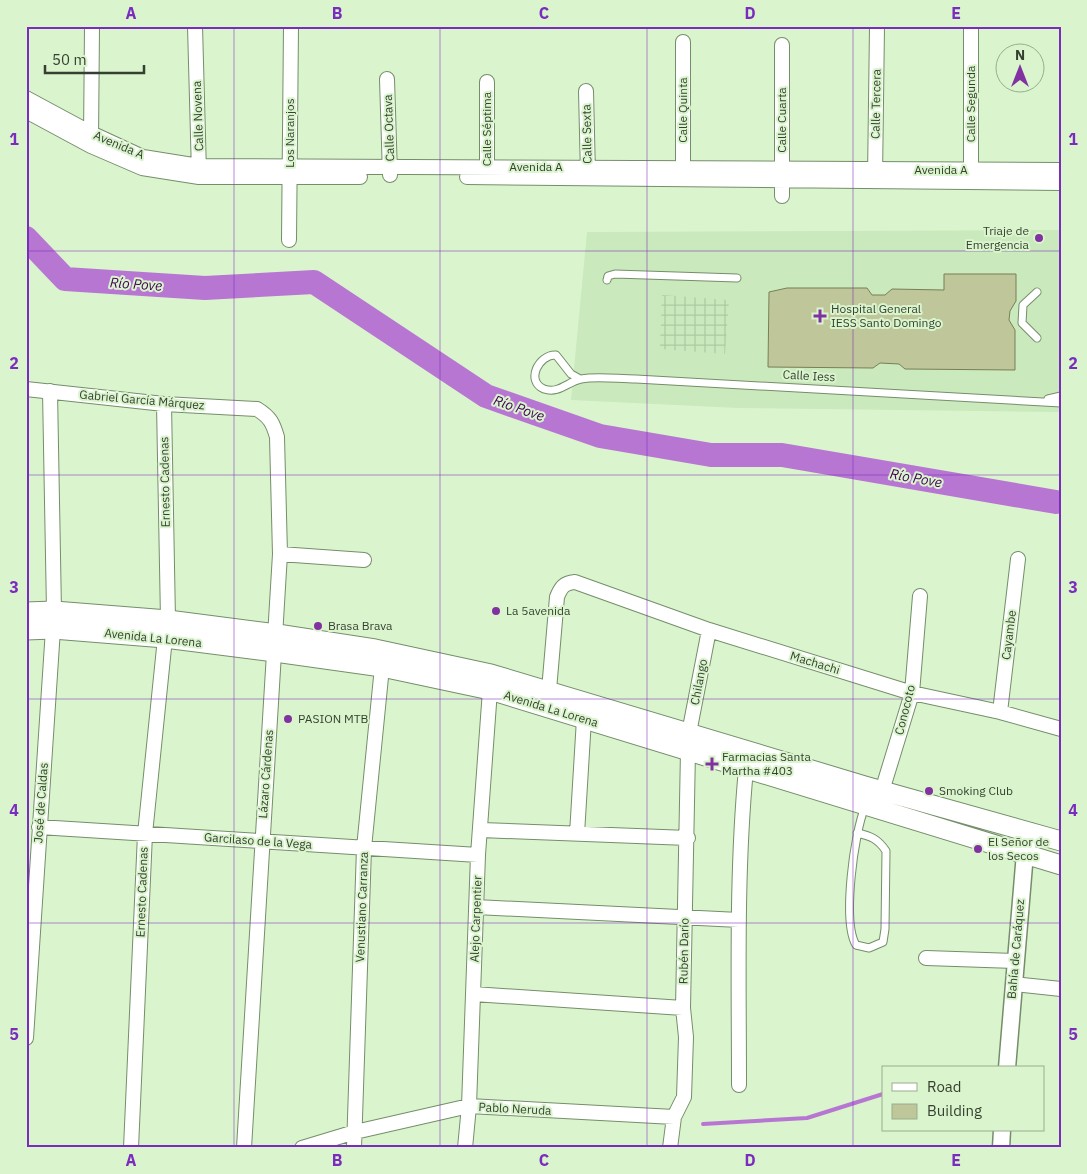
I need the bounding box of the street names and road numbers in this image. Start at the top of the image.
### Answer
street label: Calle Segunda [963,65,978,142]
street label: Calle Tercera [867,68,884,139]
street label: Calle Quinta [675,77,690,143]
street label: Calle Novena [189,80,206,151]
street label: Calle Cuarta [774,87,789,153]
street label: Calle Séptima [479,91,494,166]
street label: Calle Octava [380,94,397,162]
street label: Los Naranjos [282,98,297,168]
street label: Calle Sexta [578,103,595,164]
street label: Avenida A [92,127,147,162]
street label: Avenida A [509,159,563,174]
street label: Avenida A [914,162,968,177]
street label: Calle Iess [782,367,836,384]
street label: Gabriel García Márquez [79,387,206,412]
street label: Ernesto Cadenas [156,436,173,528]
street label: Cayambe [998,609,1019,661]
street label: Avenida La Lorena [104,625,203,650]
street label: Machachi [788,648,842,677]
street label: Chilango [687,657,710,706]
street label: Conocoto [891,683,918,737]
street label: Avenida La Lorena [502,687,601,730]
street label: Lázaro Cárdenas [255,729,276,819]
street label: José de Caldas [30,762,51,844]
street label: Garcilaso de la Vega [203,829,313,852]
street label: Ernesto Cadenas [132,846,151,938]
street label: Venustiano Carranza [352,851,371,963]
street label: Alejo Carpentier [466,875,485,963]
street label: Bahía de Caráquez [1004,898,1027,1000]
street label: Rubén Darío [675,917,692,984]
street label: Pablo Neruda [478,1099,552,1118]

